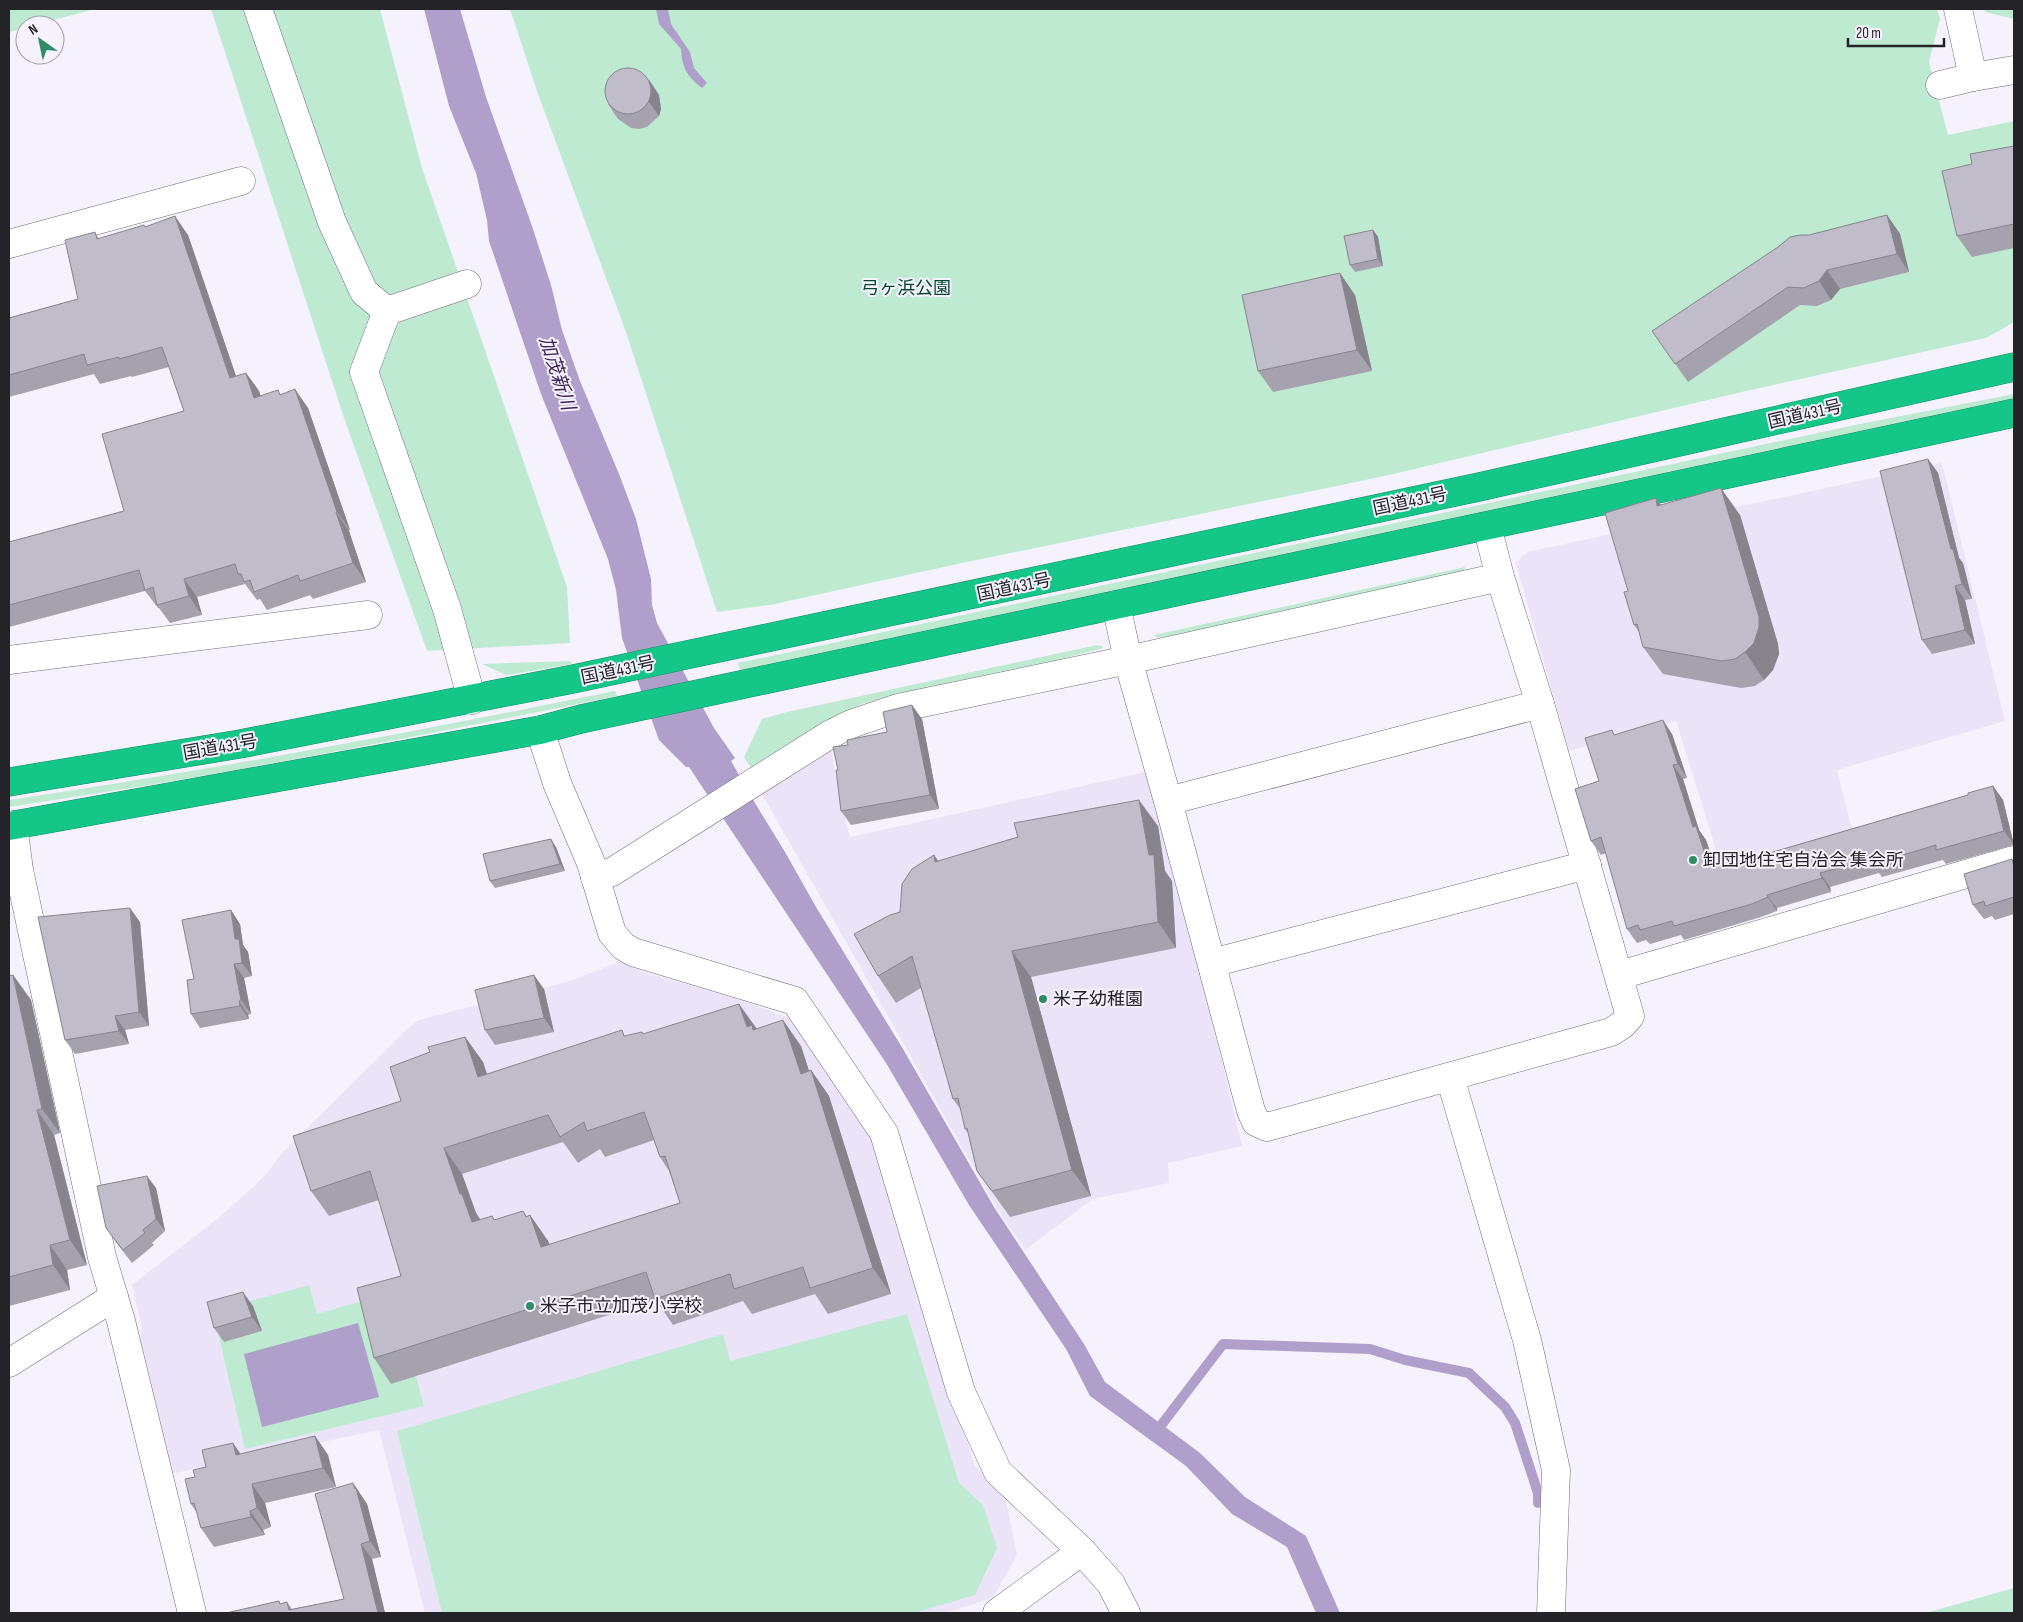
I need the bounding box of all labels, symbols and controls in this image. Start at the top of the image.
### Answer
north arrow [15,15,65,65]
scale bar [1848,15,1944,47]
text: N [25,20,41,39]
text: 20 m [1856,24,1881,43]
park label: 弓ヶ浜公園 [861,278,951,299]
water label: 加茂新川 [534,334,580,415]
street label: 国道431号 [1766,396,1844,433]
street label: 国道431号 [1371,483,1449,520]
street label: 国道431号 [975,569,1053,606]
street label: 国道431号 [579,652,657,689]
street label: 国道431号 [181,731,259,764]
place label: 卸団地住宅自治会 集会所 [1703,850,1904,871]
marker: 卸団地住宅自治会 集会所 [1687,854,1699,866]
place label: 米子幼稚園 [1053,989,1143,1010]
marker: 米子幼稚園 [1037,993,1049,1005]
place label: 米子市立加茂小学校 [540,1296,702,1317]
marker: 米子市立加茂小学校 [524,1300,536,1312]

